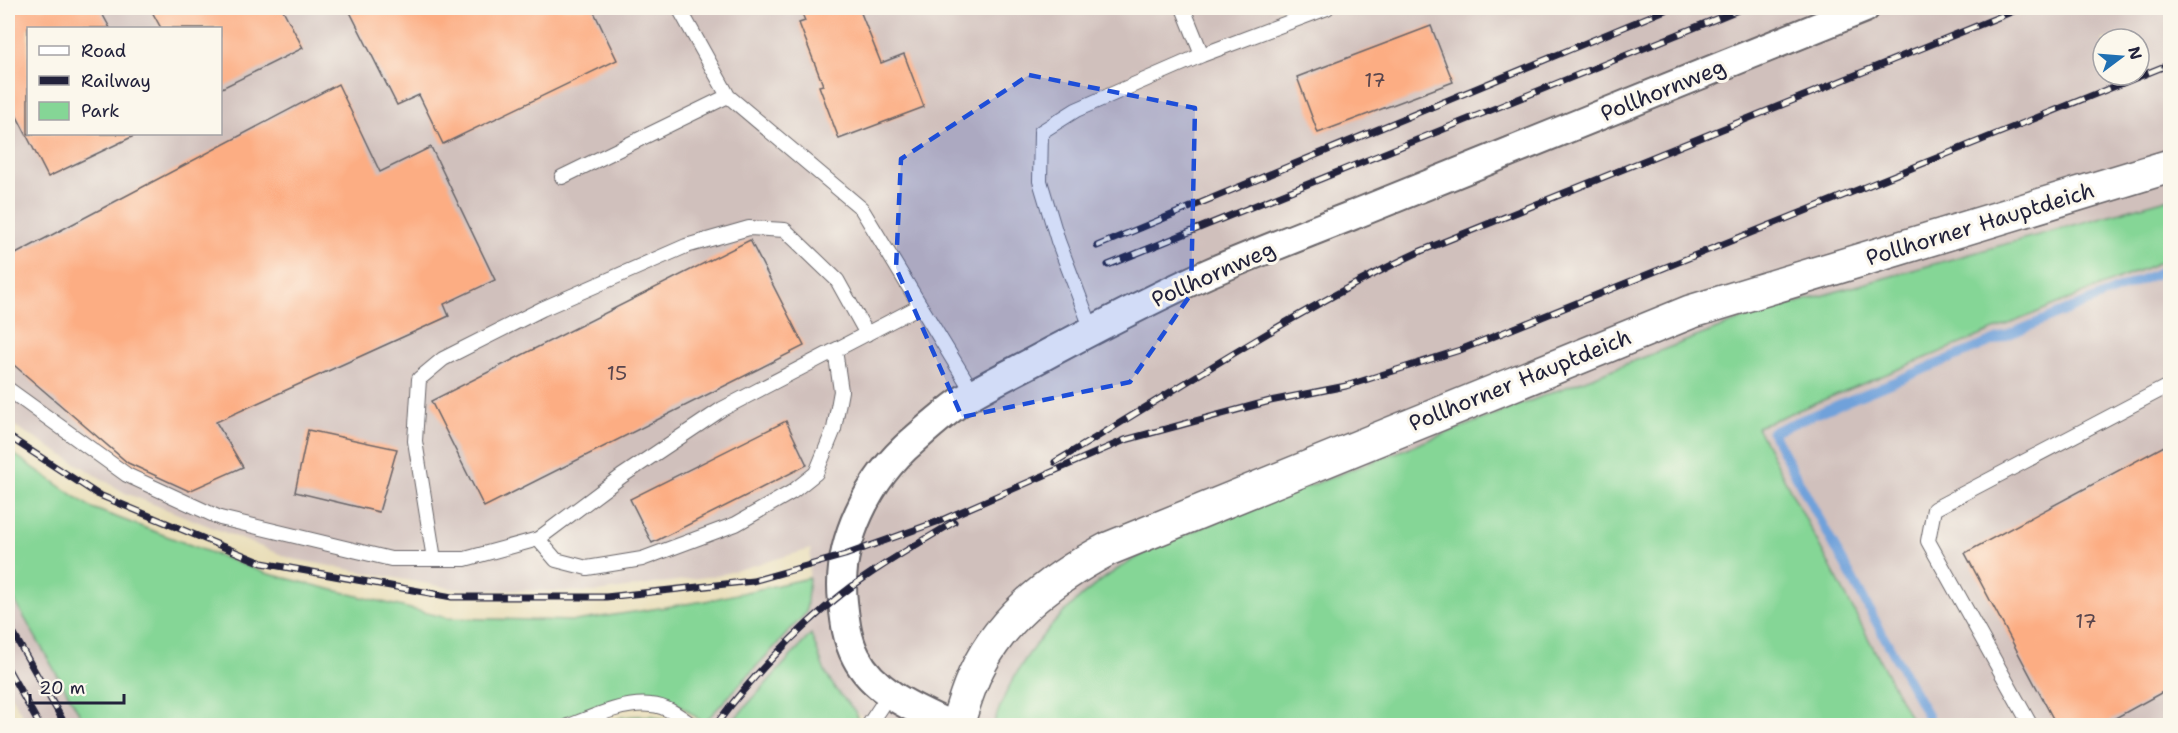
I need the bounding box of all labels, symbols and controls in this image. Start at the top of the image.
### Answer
legend [27,27,222,135]
north arrow [2091,27,2151,87]
text: Road [81,39,126,63]
text: N [2123,44,2147,62]
street label: Pollhornweg [1596,52,1730,128]
house number: 17 [1364,67,1386,93]
text: Railway [81,69,151,93]
text: Park [81,99,120,123]
street label: Pollhorner Hauptdeich [1862,175,2098,273]
street label: Pollhornweg [1147,234,1279,314]
street label: Pollhorner Hauptdeich [1405,322,1635,438]
house number: 15 [607,360,627,386]
house number: 17 [2075,608,2097,634]
scale bar [30,667,124,705]
text: 20 m [39,676,85,700]

